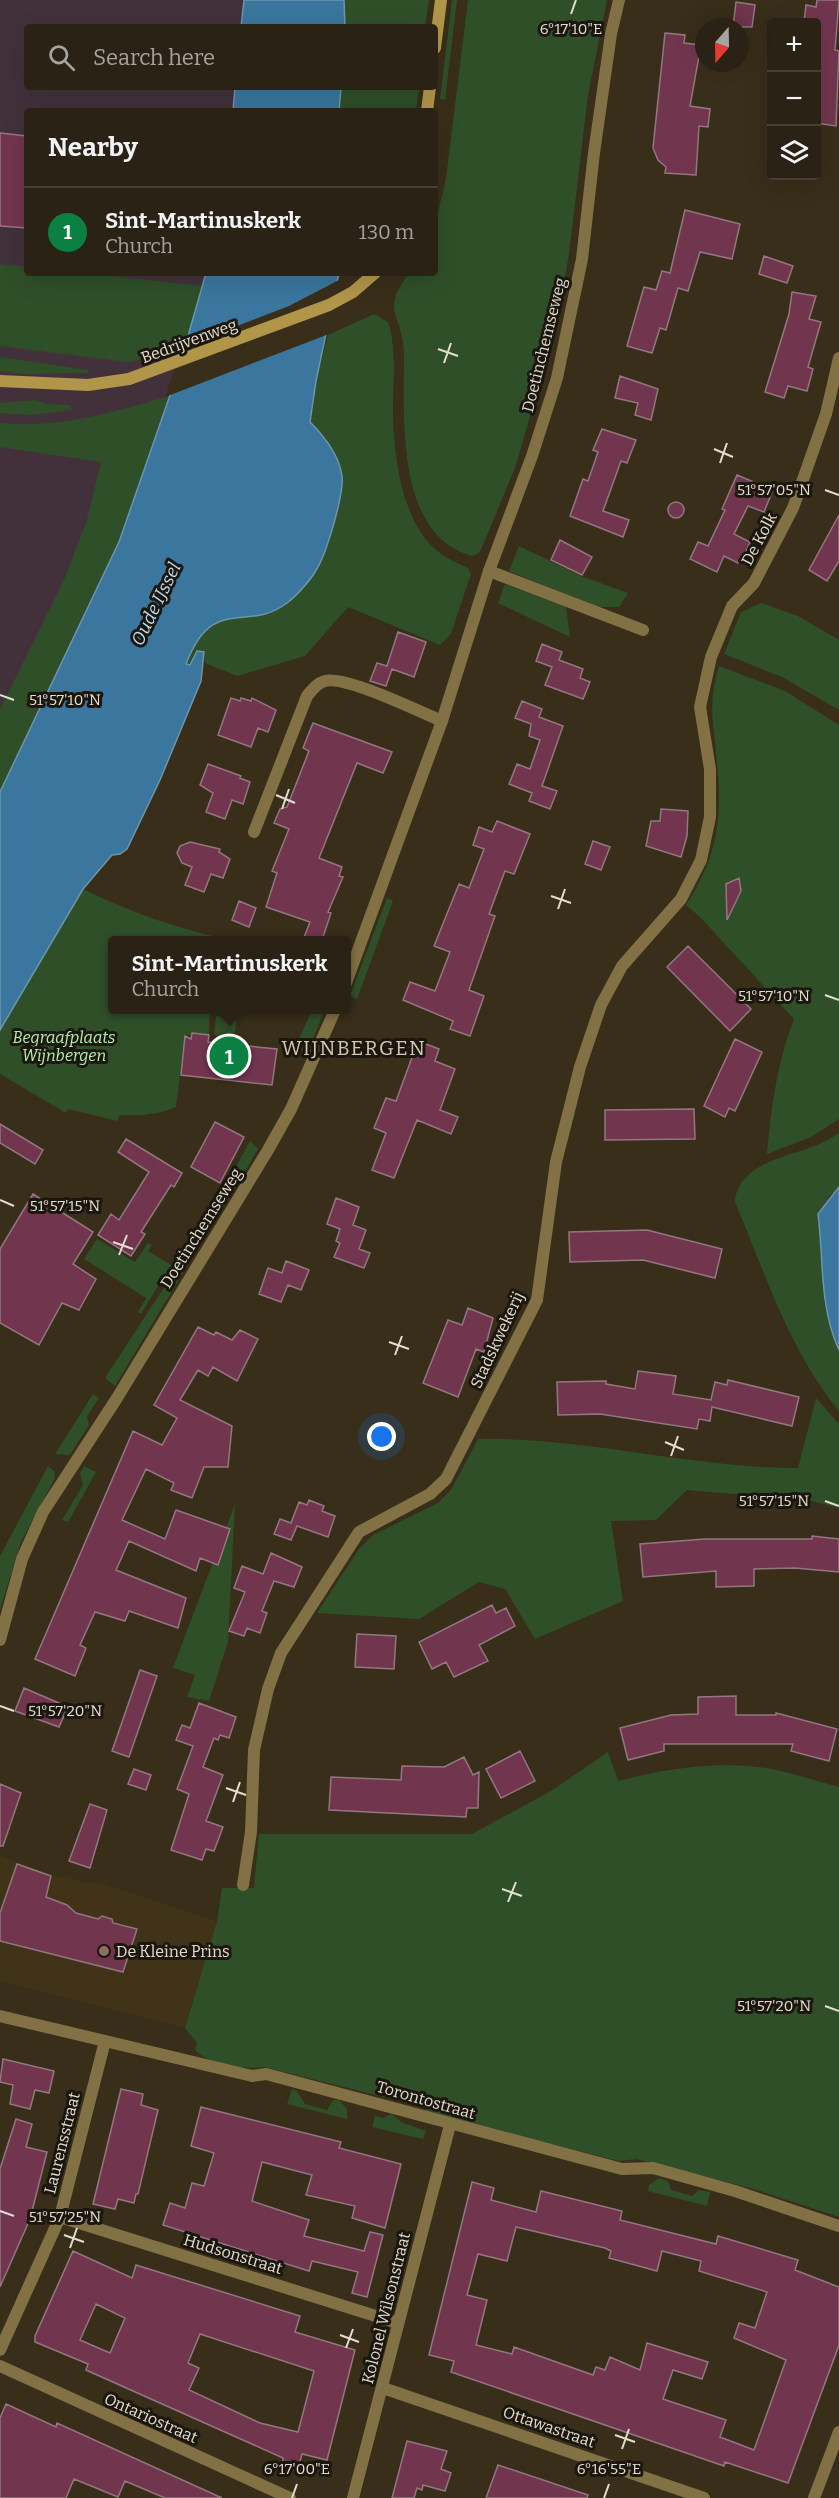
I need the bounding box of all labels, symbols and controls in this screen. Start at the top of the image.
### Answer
north arrow [695,18,749,72]
map controls [767,18,821,180]
button: + [767,18,821,72]
text: 6°17'10"E [540,20,602,38]
search box [24,24,438,90]
icon: search [45,41,78,74]
text: Search here [93,44,215,71]
button: − [767,72,821,126]
button: layers [767,126,821,180]
text: Nearby [48,132,138,163]
text: Sint-Martinuskerk [105,207,301,234]
text: 1 [63,220,72,244]
text: 130 m [359,220,414,244]
text: Church [105,234,173,258]
street label: Doetinchemseweg [518,276,570,414]
street label: Bedrijvenweg [138,315,240,367]
text: 51°57'05"N [737,481,811,499]
street label: De Kolk [737,509,781,569]
water label: Oude IJssel [126,559,186,649]
text: 51°57'10"N [29,691,101,709]
popup [108,936,351,1014]
text: Sint-Martinuskerk [131,950,328,977]
text: Church [131,977,199,1001]
text: 51°57'10"N [738,987,810,1005]
park label: Begraafplaats Wijnbergen [13,1028,116,1065]
pin: 1 [210,1034,248,1078]
district label: WIJNBERGEN [282,1036,426,1060]
street label: Doetinchemseweg [156,1164,246,1292]
text: 51°57'15"N [30,1197,100,1215]
street label: Stadskwekerij [466,1289,528,1391]
your location [367,1422,396,1451]
text: 51°57'15"N [739,1492,809,1510]
text: 51°57'20"N [28,1702,102,1720]
place label: De Kleine Prins [116,1942,230,1961]
marker: De Kleine Prins [97,1944,111,1958]
text: 51°57'20"N [737,1997,811,2015]
street label: Torontostraat [374,2077,478,2123]
street label: Laurensstraat [40,2090,84,2196]
text: 51°57'25"N [29,2208,101,2226]
street label: Hudsonstraat [181,2230,285,2278]
street label: Kolonel Wilsonstraat [358,2230,414,2386]
street label: Ontariostraat [101,2389,201,2447]
street label: Ottawastraat [500,2402,598,2452]
text: 6°17'00"E [264,2460,330,2478]
text: 6°16'55"E [577,2460,641,2478]

